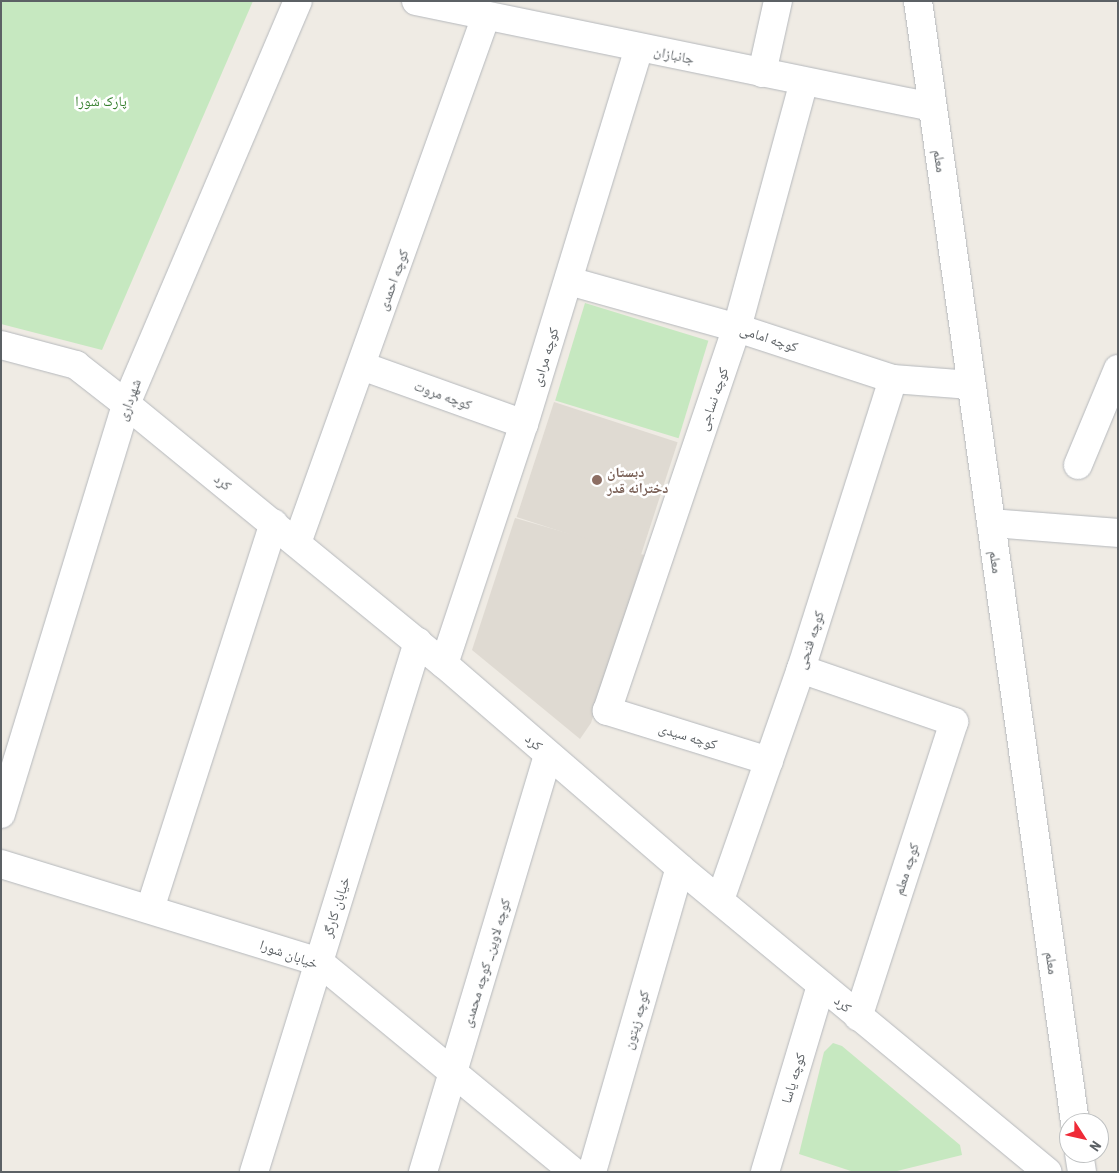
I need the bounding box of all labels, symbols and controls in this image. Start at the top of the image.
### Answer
street label: جانبازان [652,43,696,67]
park label: پارک شورا [75,93,127,109]
street label: معلم [930,148,950,174]
street label: کوچه احمدی [374,247,412,313]
street label: کوچه امامی [738,321,800,355]
street label: کوچه مرادی [528,326,562,388]
street label: کوچه نساجی [694,365,732,433]
street label: شهرداری [114,377,144,423]
street label: کوچه مروت [412,377,474,413]
place label: دبستان دخترانه قدر [607,464,668,497]
street label: کرد [211,470,235,494]
marker: دبستان دخترانه قدر [591,474,603,486]
street label: معلم [986,549,1006,575]
street label: کوچه فتحی [793,609,827,671]
street label: کوچه سیدی [657,719,719,753]
street label: کرد [522,730,546,754]
street label: کوچه معلم [890,841,922,897]
street label: خیابان کارگر [319,875,353,939]
street label: کوچه لاوین_ کوچه محمدی [458,896,514,1030]
street label: خیابان شورا [258,936,320,972]
street label: معلم [1042,950,1062,976]
street label: کوچه زیتون [620,988,652,1052]
street label: کرد [831,992,855,1016]
street label: کوچه یاسا [777,1051,809,1105]
north arrow [1059,1113,1109,1163]
text: N [1086,1138,1104,1154]

